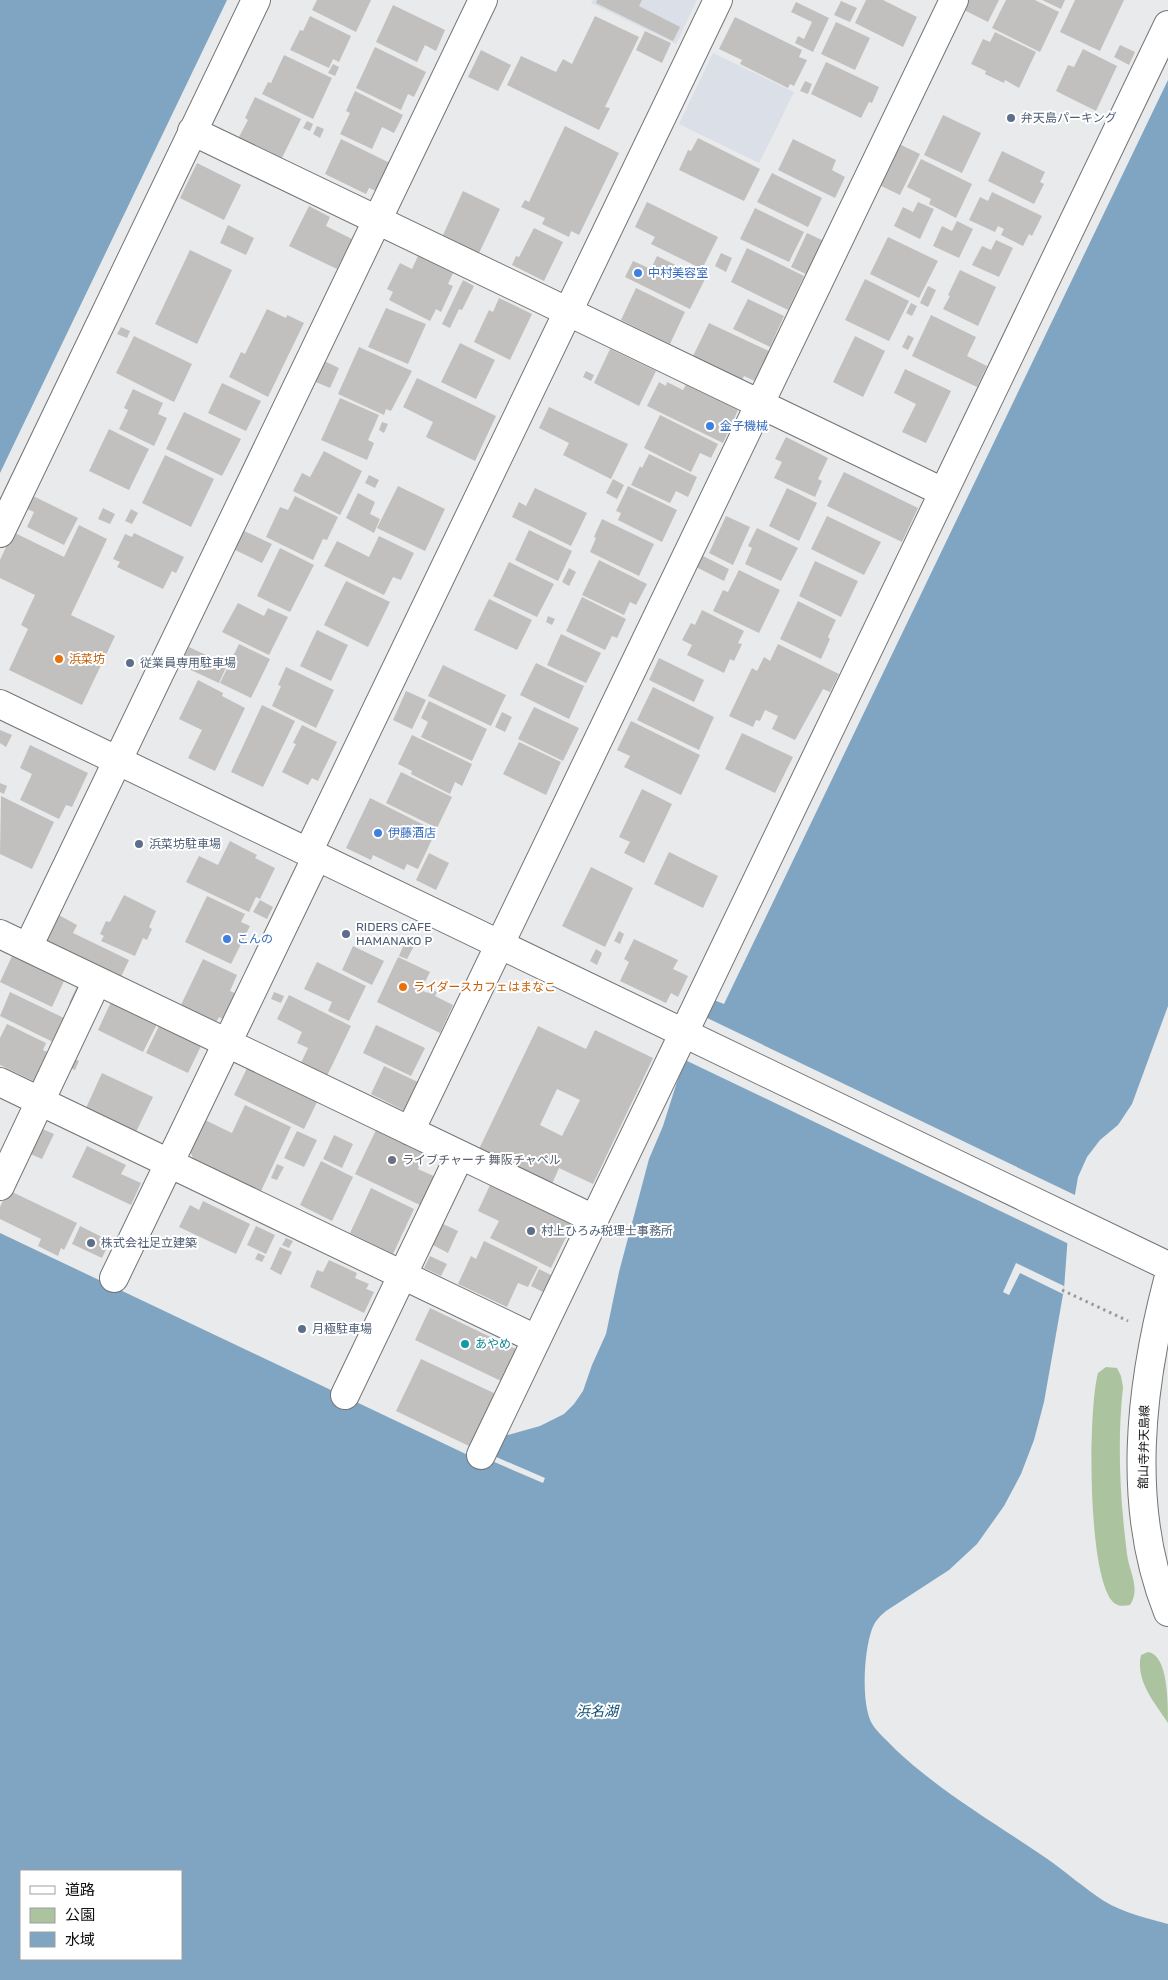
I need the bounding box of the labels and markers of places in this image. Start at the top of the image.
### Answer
place label: 弁天島パーキング [1021,111,1117,125]
marker: 弁天島パーキング [1005,112,1017,124]
place label: 中村美容室 [648,266,708,280]
marker: 中村美容室 [632,267,644,279]
place label: 金子機械 [720,419,768,433]
marker: 金子機械 [704,420,716,432]
place label: 浜菜坊 [69,652,105,666]
marker: 浜菜坊 [53,653,65,665]
place label: 従業員専用駐車場 [140,656,236,670]
marker: 従業員専用駐車場 [124,657,136,669]
place label: 伊藤酒店 [388,826,436,840]
marker: 伊藤酒店 [372,827,384,839]
place label: 浜菜坊駐車場 [149,837,221,851]
marker: 浜菜坊駐車場 [133,838,145,850]
place label: RIDERS CAFE HAMANAKO P [356,920,432,948]
marker: RIDERS CAFE HAMANAKO P [340,928,352,940]
place label: こんの [237,932,273,946]
marker: こんの [221,933,233,945]
place label: ライダースカフェはまなこ [413,980,556,994]
marker: ライダースカフェはまなこ [397,981,409,993]
place label: ライブチャーチ 舞阪チャペル [402,1153,561,1167]
marker: ライブチャーチ 舞阪チャペル [386,1154,398,1166]
place label: 村上ひろみ税理士事務所 [541,1224,673,1238]
marker: 村上ひろみ税理士事務所 [525,1225,537,1237]
place label: 株式会社足立建築 [101,1236,197,1250]
marker: 株式会社足立建築 [85,1237,97,1249]
place label: 月極駐車場 [312,1322,372,1336]
marker: 月極駐車場 [296,1323,308,1335]
place label: あやめ [475,1337,511,1351]
marker: あやめ [459,1338,471,1350]

